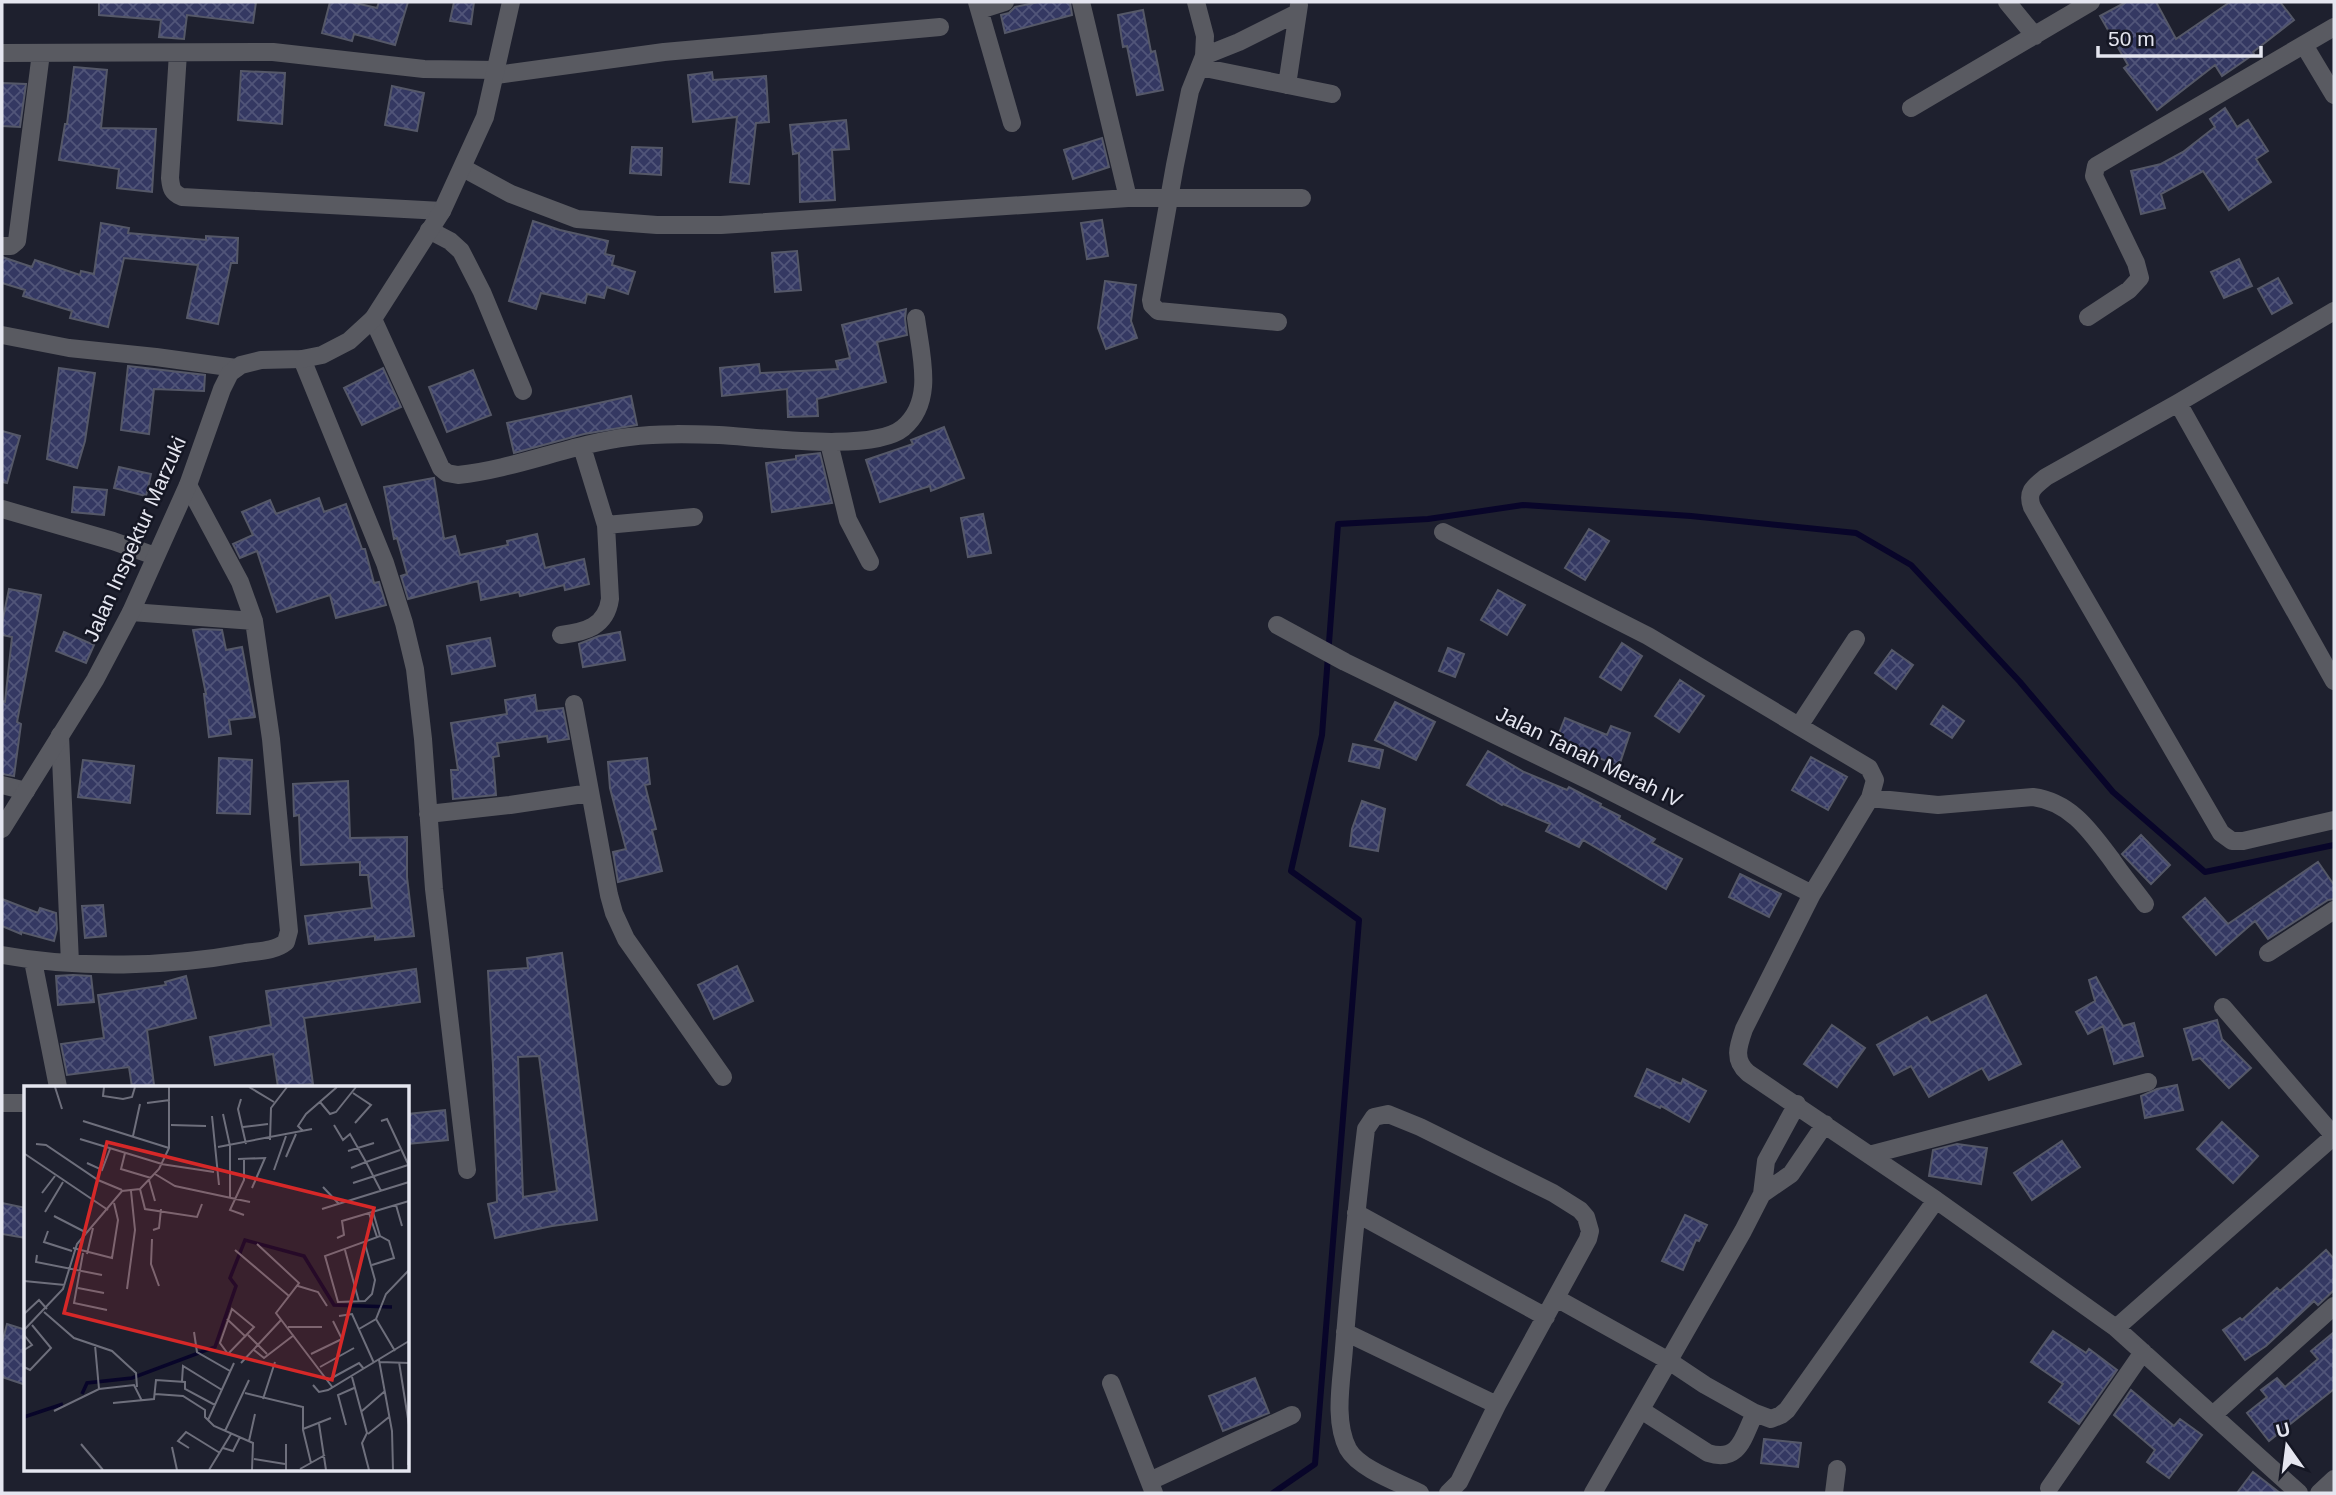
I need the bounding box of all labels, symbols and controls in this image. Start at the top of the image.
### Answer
scale bar [2098,14,2261,58]
text: 50 m [2108,27,2155,50]
street label: Jalan Inspektur Marzuki [79,433,190,645]
street label: Jalan Tanah Merah IV [1493,702,1686,812]
inset map [24,1086,410,1470]
north arrow [2252,1411,2322,1481]
text: U [2274,1418,2292,1442]

